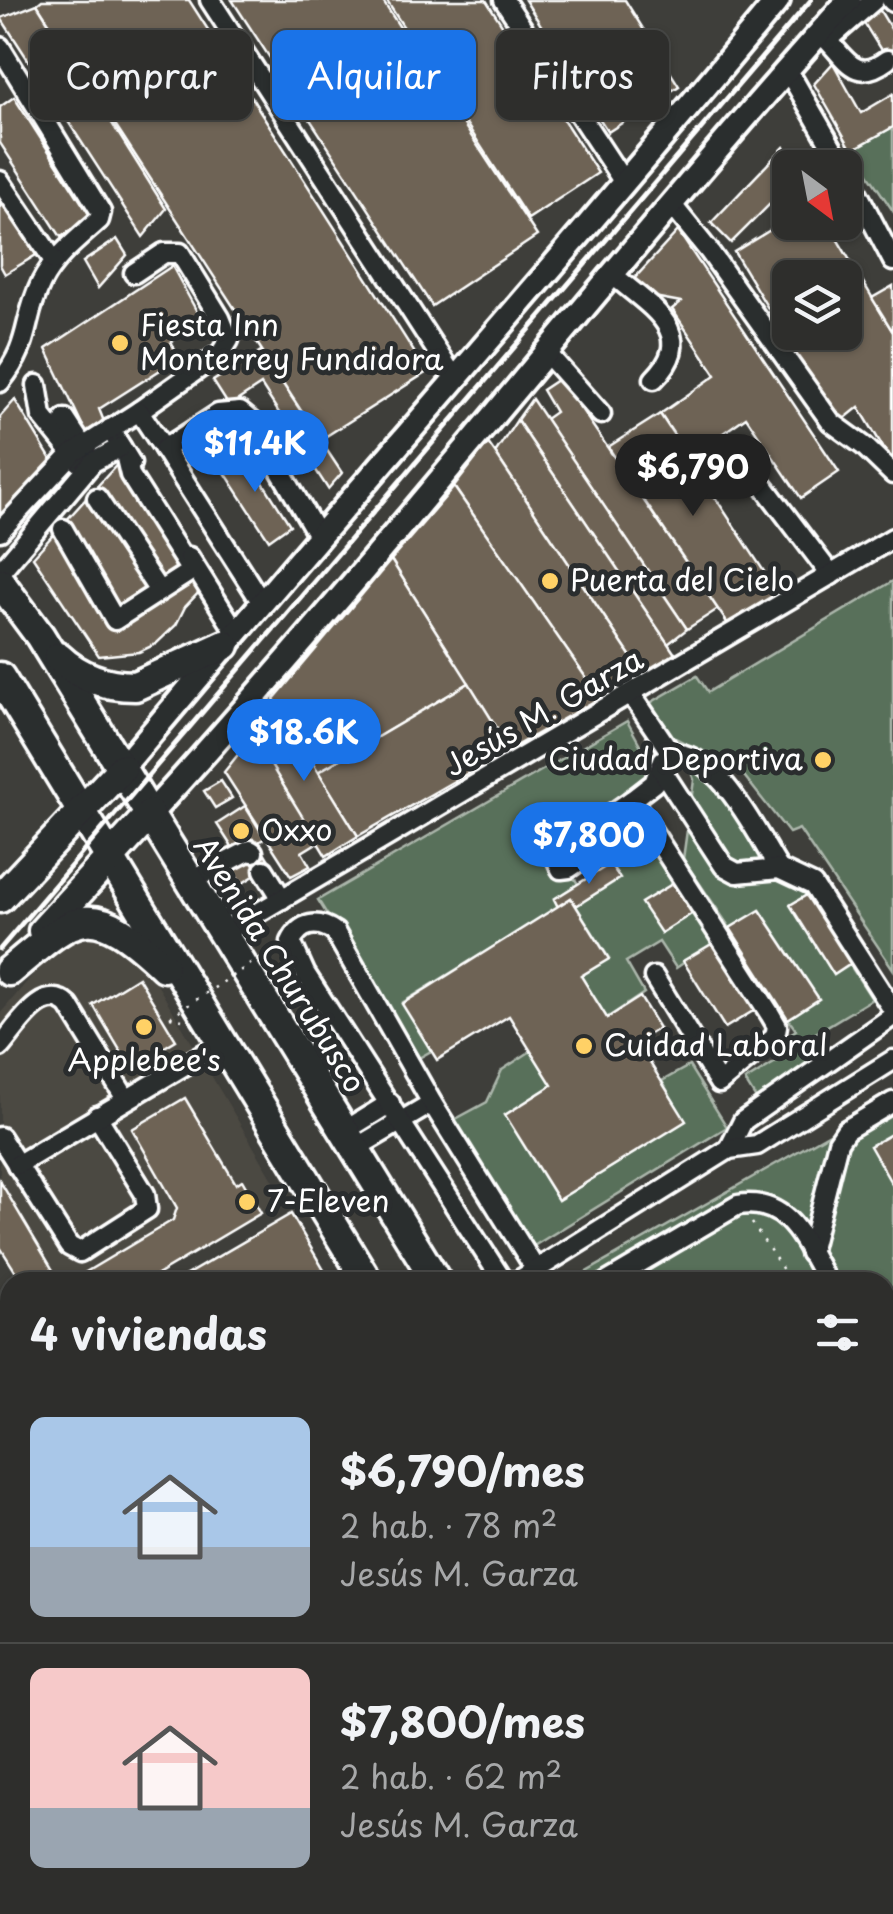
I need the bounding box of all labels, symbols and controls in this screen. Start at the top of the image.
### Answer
chip: Comprar [30,30,252,120]
chip: Alquilar [272,30,476,120]
chip: Filtros [496,30,669,120]
north arrow [772,150,862,240]
map controls [772,150,862,350]
button: layers [772,260,862,350]
place label: Fiesta Inn Monterrey Fundidora [140,301,444,380]
marker: Fiesta Inn Monterrey Fundidora [109,332,131,354]
pin: $11.4K [174,410,336,495]
text: $11.4K [204,418,306,466]
pin: $6,790 [612,434,774,519]
text: $6,790 [637,442,749,490]
place label: Puerta del Cielo [570,556,794,601]
marker: Puerta del Cielo [539,570,561,592]
street label: Jesús M. Garza [435,636,651,786]
pin: $18.6K [223,699,385,784]
text: $18.6K [249,707,359,755]
place label: Ciudad Deportiva [548,735,803,780]
marker: Ciudad Deportiva [812,749,834,771]
pin: $7,800 [508,802,670,887]
place label: Oxxo [261,806,332,851]
text: $7,800 [533,810,645,858]
marker: Oxxo [230,820,252,842]
street label: Avenida Churubusco [184,827,378,1101]
marker: Applebee's [133,1016,155,1038]
place label: Cuidad Laboral [604,1021,828,1066]
marker: Cuidad Laboral [573,1035,595,1057]
place label: Applebee's [67,1036,221,1081]
place label: 7-Eleven [267,1177,390,1222]
marker: 7-Eleven [236,1191,258,1213]
text: 4 viviendas [30,1301,267,1364]
icon: filters [810,1305,865,1360]
text: $6,790/mes [340,1438,585,1501]
icon: home [110,1457,230,1577]
text: 2 hab. · 78 m² [340,1501,558,1549]
text: Jesús M. Garza [340,1549,578,1597]
text: $7,800/mes [340,1689,585,1752]
icon: home [110,1708,230,1828]
text: 2 hab. · 62 m² [340,1752,562,1800]
text: Jesús M. Garza [340,1800,578,1848]

